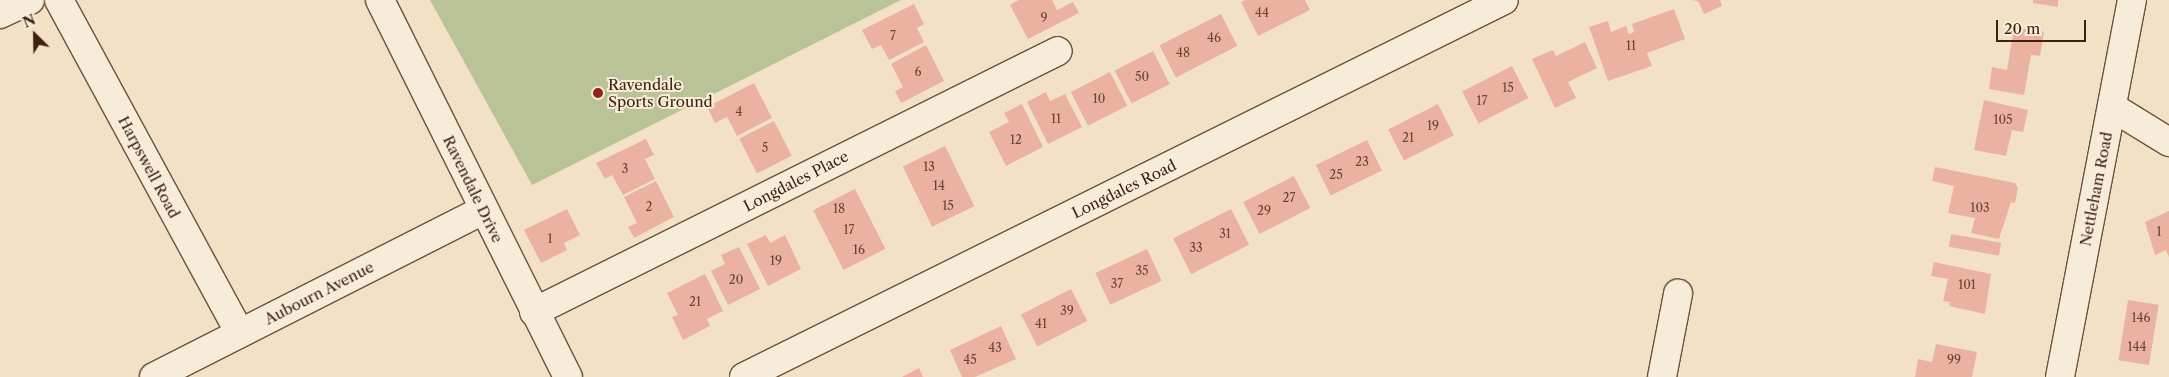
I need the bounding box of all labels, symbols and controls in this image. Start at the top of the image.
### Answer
house number: 44 [1255,6,1269,20]
north arrow [10,10,60,60]
scale bar [1999,10,2089,42]
text: N [20,11,38,32]
house number: 9 [1040,11,1048,25]
text: 20 m [2004,19,2040,38]
house number: 7 [890,29,896,43]
house number: 46 [1207,31,1221,45]
house number: 11 [1626,39,1636,53]
house number: 48 [1176,46,1190,60]
house number: 6 [914,65,922,79]
house number: 50 [1135,70,1149,84]
place label: Ravendale Sports Ground [608,75,713,110]
house number: 15 [1502,81,1514,95]
marker: Ravendale Sports Ground [592,87,604,99]
house number: 10 [1093,92,1105,106]
house number: 17 [1477,94,1487,108]
house number: 4 [736,105,742,119]
house number: 11 [1051,112,1061,126]
street label: Harpswell Road [115,113,183,221]
house number: 105 [1993,113,2013,127]
house number: 19 [1427,119,1439,133]
street label: Nettleham Road [2076,130,2116,248]
house number: 21 [1402,131,1414,145]
street label: Ravendale Drive [439,133,507,245]
house number: 12 [1010,133,1022,147]
house number: 5 [762,141,768,155]
street label: Longdales Place [741,147,851,215]
house number: 23 [1355,155,1369,169]
street label: Longdales Road [1069,156,1179,222]
house number: 13 [923,160,935,174]
house number: 3 [622,162,628,176]
house number: 25 [1329,168,1343,182]
house number: 14 [933,179,945,193]
house number: 27 [1283,191,1295,205]
house number: 15 [942,199,954,213]
house number: 2 [646,200,652,214]
house number: 103 [1970,201,1990,215]
house number: 18 [833,202,845,216]
house number: 29 [1257,204,1271,218]
house number: 17 [844,223,854,237]
house number: 1 [2156,225,2162,239]
house number: 31 [1219,227,1231,241]
house number: 1 [547,232,553,246]
house number: 33 [1189,241,1203,255]
house number: 16 [853,243,865,257]
house number: 19 [770,254,782,268]
street label: Aubourn Avenue [261,258,377,328]
house number: 35 [1135,264,1149,278]
house number: 20 [729,273,743,287]
house number: 37 [1111,277,1123,291]
house number: 101 [1958,278,1976,292]
house number: 21 [689,295,701,309]
house number: 39 [1060,304,1074,318]
house number: 146 [2131,311,2151,325]
house number: 41 [1035,317,1047,331]
house number: 144 [2128,340,2146,354]
house number: 43 [988,341,1002,355]
house number: 45 [963,353,977,367]
house number: 99 [1947,353,1961,367]

